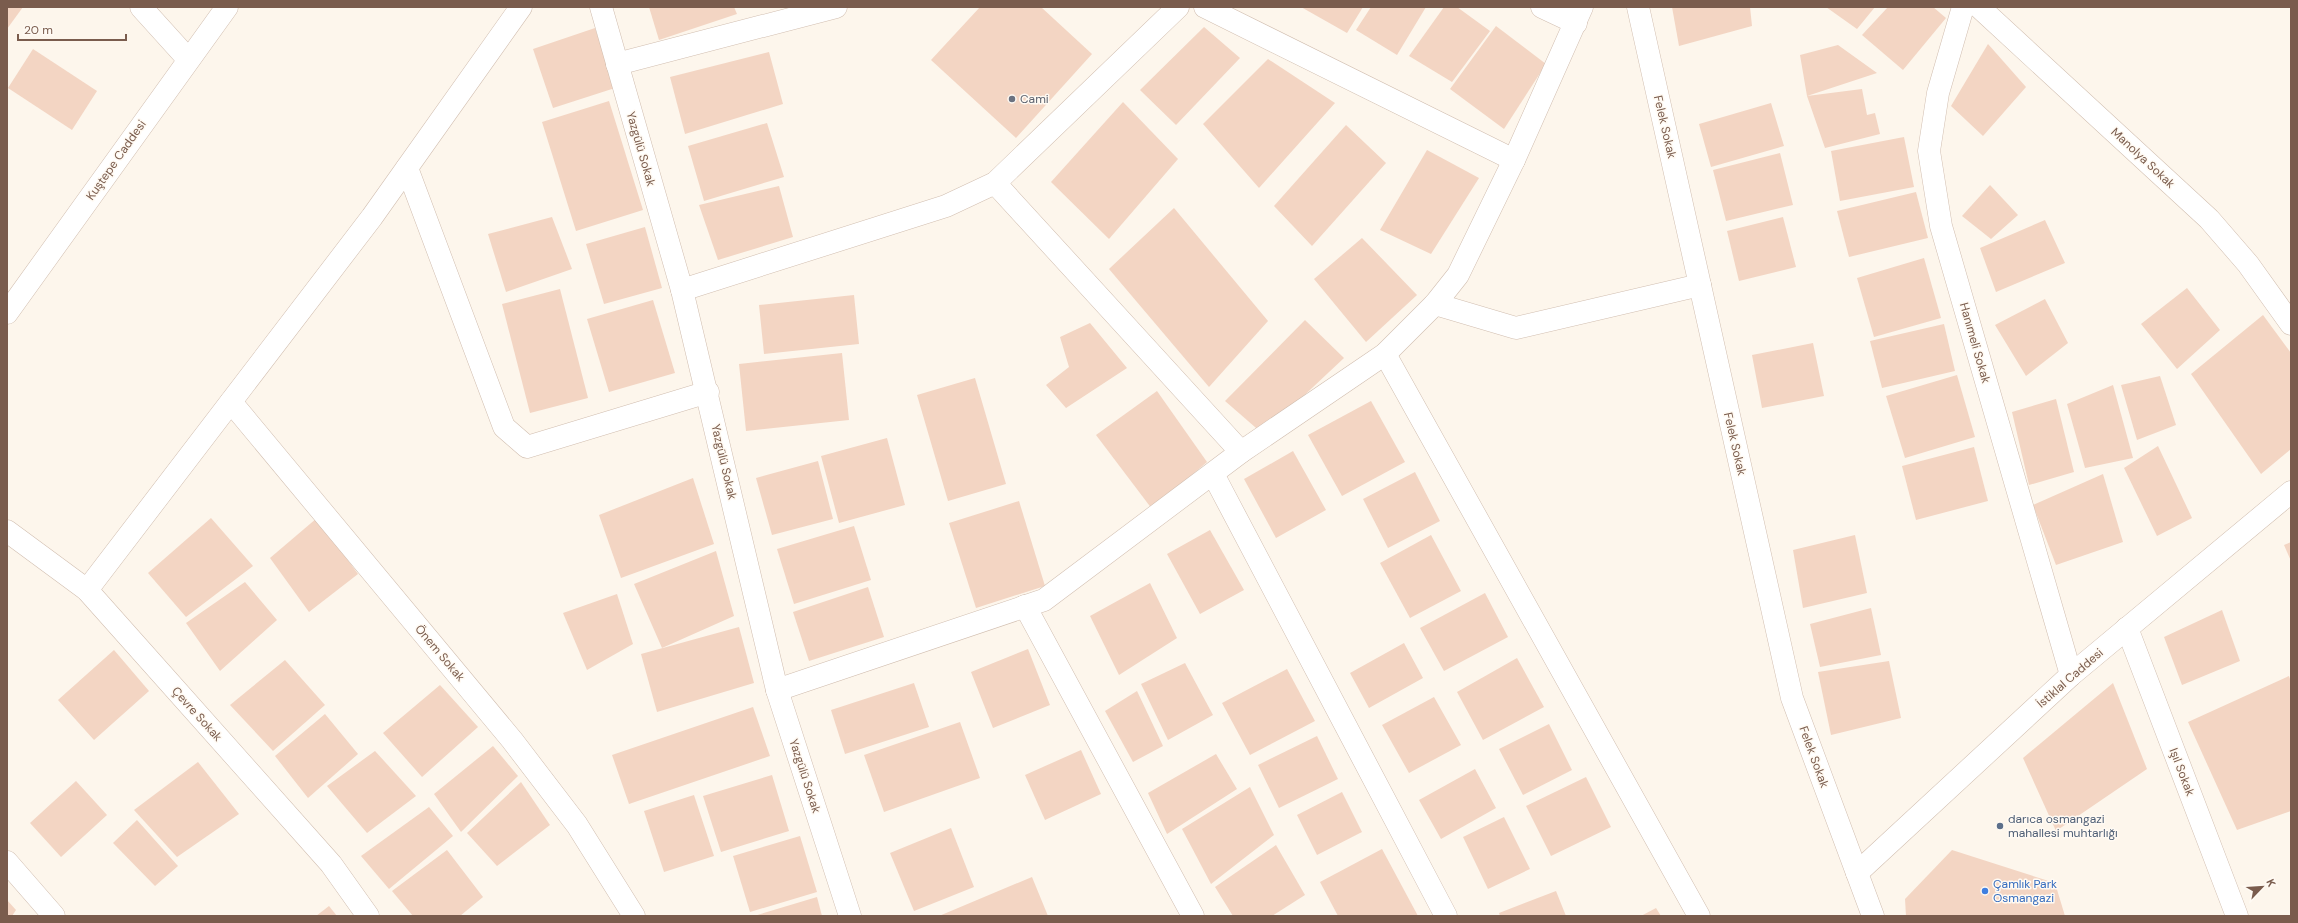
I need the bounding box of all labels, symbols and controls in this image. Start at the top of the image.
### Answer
scale bar [18,16,126,42]
text: 20 m [24,22,53,38]
place label: Cami [1020,91,1049,107]
marker: Cami [1007,94,1017,104]
street label: Felek Sokak [1650,94,1680,160]
street label: Yazgülü Sokak [623,110,659,188]
street label: Kuştepe Caddesi [82,117,150,203]
street label: Manolya Sokak [2108,124,2178,192]
street label: Hanımeli Sokak [1956,301,1994,385]
street label: Felek Sokak [1720,411,1750,477]
street label: Yazgülü Sokak [708,423,740,501]
street label: Önem Sokak [412,621,468,685]
street label: İstiklal Caddesi [2033,645,2107,711]
street label: Çevre Sokak [168,683,226,745]
street label: Felek Sokak [1795,724,1833,790]
street label: Yazgülü Sokak [785,737,825,815]
street label: Işıl Sokak [2166,746,2198,798]
place label: darıca osmangazi mahallesi muhtarlığı [2008,811,2118,841]
marker: darıca osmangazi mahallesi muhtarlığı [1995,821,2005,831]
north arrow [2242,867,2282,907]
place label: Çamlık Park Osmangazi [1993,876,2057,906]
text: K [2263,877,2279,889]
marker: Çamlık Park Osmangazi [1980,886,1990,896]

